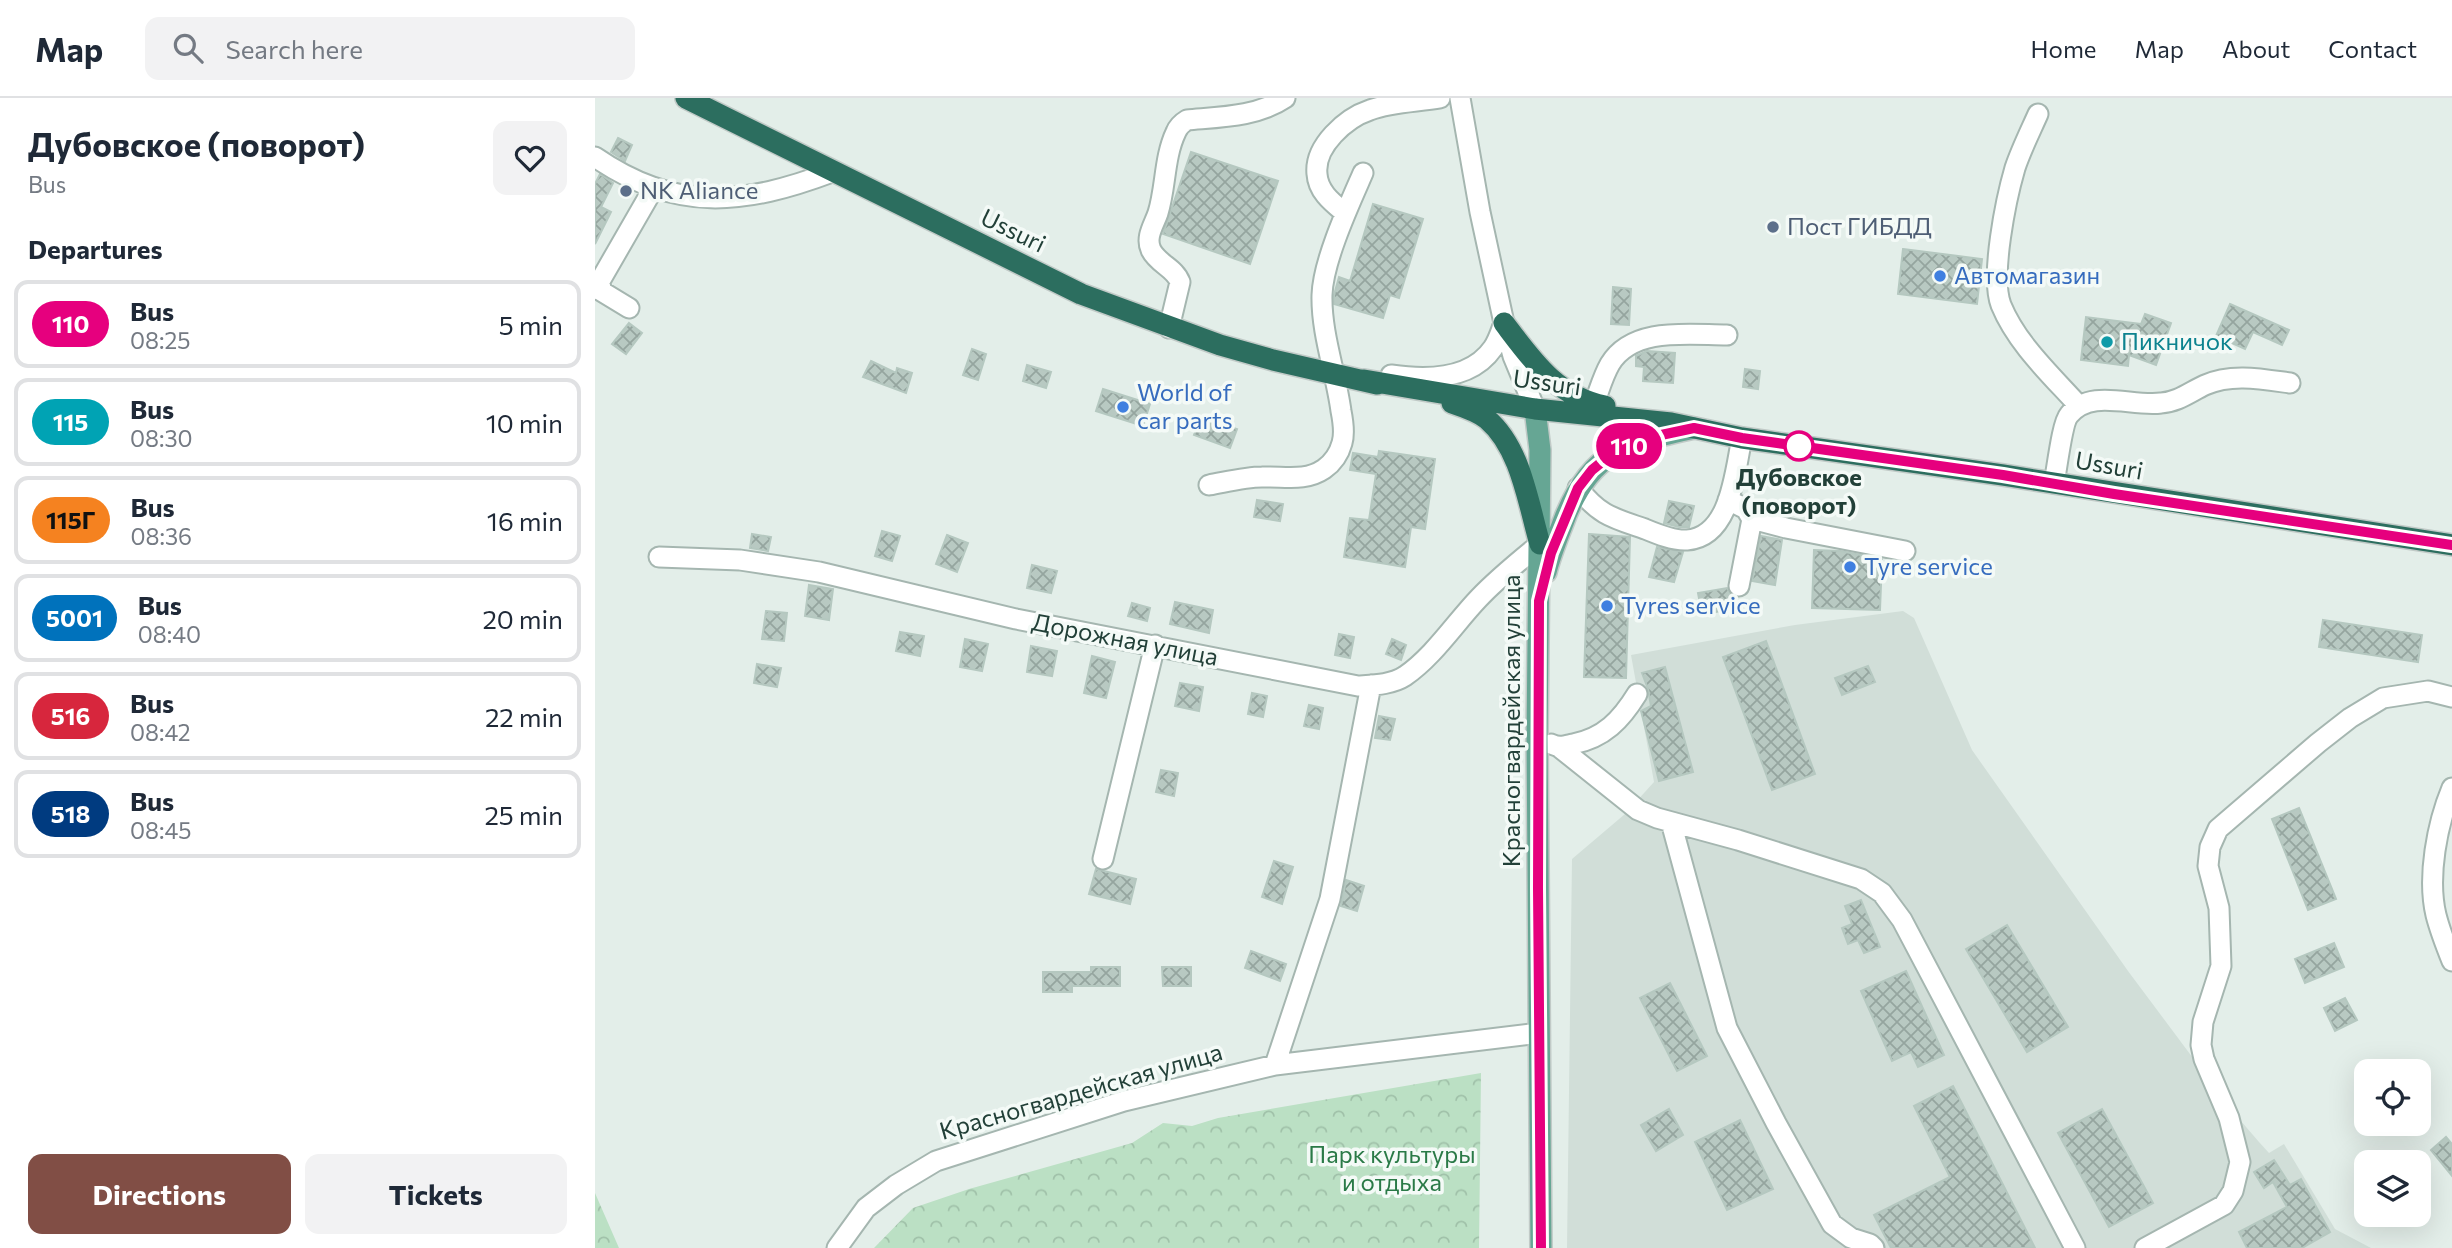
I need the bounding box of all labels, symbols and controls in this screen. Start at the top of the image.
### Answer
search box [145,17,635,80]
text: Map [35,28,103,69]
icon: search [169,29,207,67]
text: Search here [225,33,363,64]
text: Home [2031,34,2097,63]
text: Map [2135,34,2184,63]
text: About [2222,34,2290,63]
text: Contact [2328,34,2417,63]
button: heart [493,121,567,195]
text: Дубовское (поворот) [28,123,365,164]
text: Bus [28,170,66,198]
place label: NK Aliance [640,175,758,204]
marker: NK Aliance [618,183,634,199]
street label: Ussuri [977,202,1051,258]
place label: Пост ГИБДД [1787,211,1932,240]
marker: Пост ГИБДД [1765,219,1781,235]
text: Departures [28,233,163,264]
place label: Автомагазин [1954,260,2100,289]
marker: Автомагазин [1932,268,1948,284]
text: Bus [130,295,174,326]
text: 110 [52,309,89,338]
text: 5 min [499,309,563,340]
text: 08:25 [130,326,190,354]
place label: Пикничок [2121,326,2233,355]
marker: Пикничок [2099,334,2115,350]
street label: Ussuri [1511,362,1583,401]
place label: World of car parts [1137,377,1233,434]
text: Bus [130,393,174,424]
marker: World of car parts [1115,399,1131,415]
text: 115 [53,407,88,436]
text: 10 min [486,407,563,438]
line badge: 110 [1589,423,1669,469]
text: 08:30 [130,424,193,452]
text: 110 [1610,431,1648,460]
marker: Дубовское (поворот) [1784,431,1814,461]
street label: Ussuri [2073,444,2146,485]
place label: Дубовское (поворот) [1736,462,1862,519]
text: Bus [131,491,175,522]
text: 115Г [46,505,96,534]
text: 16 min [487,505,563,536]
text: 08:36 [131,522,192,550]
place label: Tyre service [1864,551,1993,580]
marker: Tyre service [1842,559,1858,575]
street label: Красногвардейская улица [1496,575,1525,867]
text: Bus [138,589,182,620]
place label: Tyres service [1621,590,1761,619]
marker: Tyres service [1599,598,1615,614]
text: 5001 [46,603,103,632]
text: 20 min [482,603,563,634]
street label: Дорожная улица [1030,606,1221,671]
text: 08:40 [138,620,201,648]
text: Bus [130,687,174,718]
text: 516 [51,701,90,730]
text: 22 min [485,701,563,732]
text: 08:42 [130,718,191,746]
text: Bus [130,785,174,816]
text: 518 [51,799,90,828]
text: 25 min [484,799,563,830]
text: 08:45 [130,816,191,844]
street label: Красногвардейская улица [936,1036,1225,1145]
map controls [2354,1059,2431,1227]
button: locate [2354,1059,2431,1136]
park label: Парк культуры и отдыха [1308,1139,1476,1196]
button: layers [2354,1150,2431,1227]
button: Directions [28,1154,291,1234]
button: Tickets [305,1154,567,1234]

